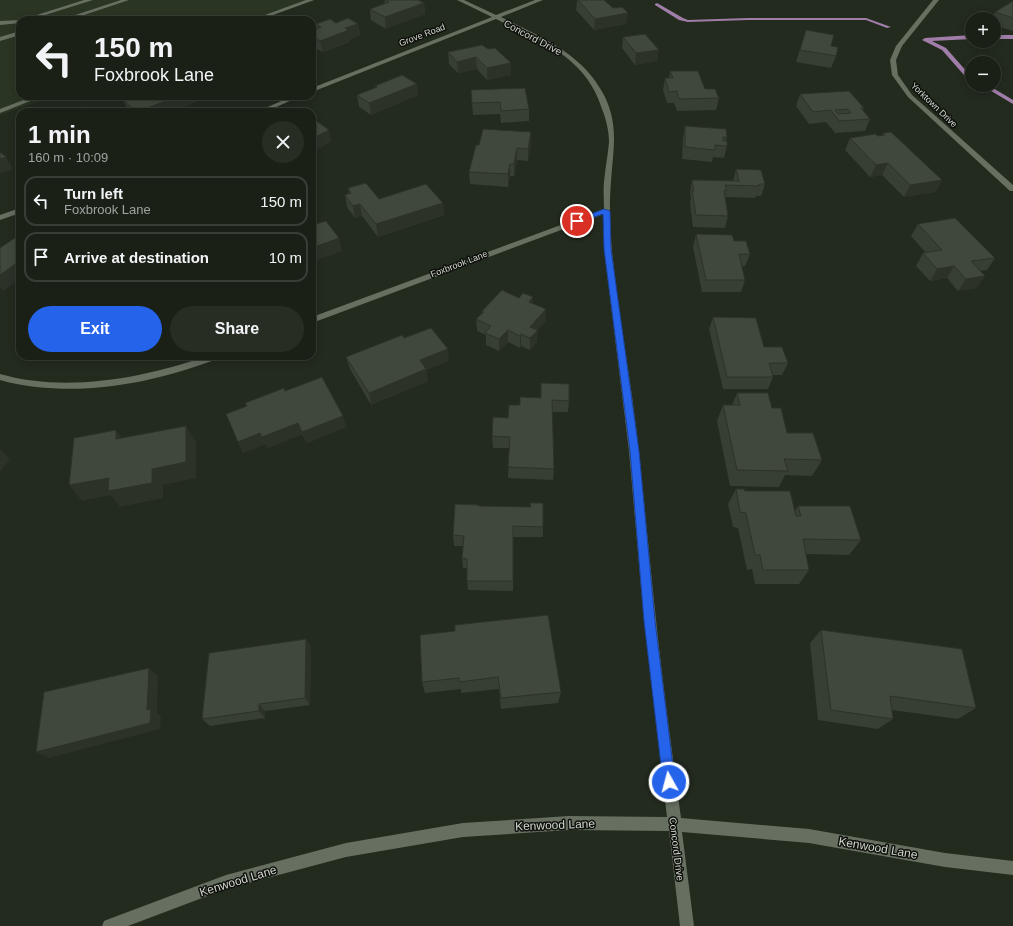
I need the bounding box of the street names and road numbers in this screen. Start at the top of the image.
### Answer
street label: Concord Drive [502,18,564,58]
street label: Grove Road [398,22,446,48]
street label: Yorktown Drive [909,80,959,130]
street label: Foxbrook Lane [429,249,489,279]
street label: Kenwood Lane [515,817,596,833]
street label: Concord Drive [667,817,686,882]
street label: Kenwood Lane [837,834,919,862]
street label: Kenwood Lane [198,863,279,899]

